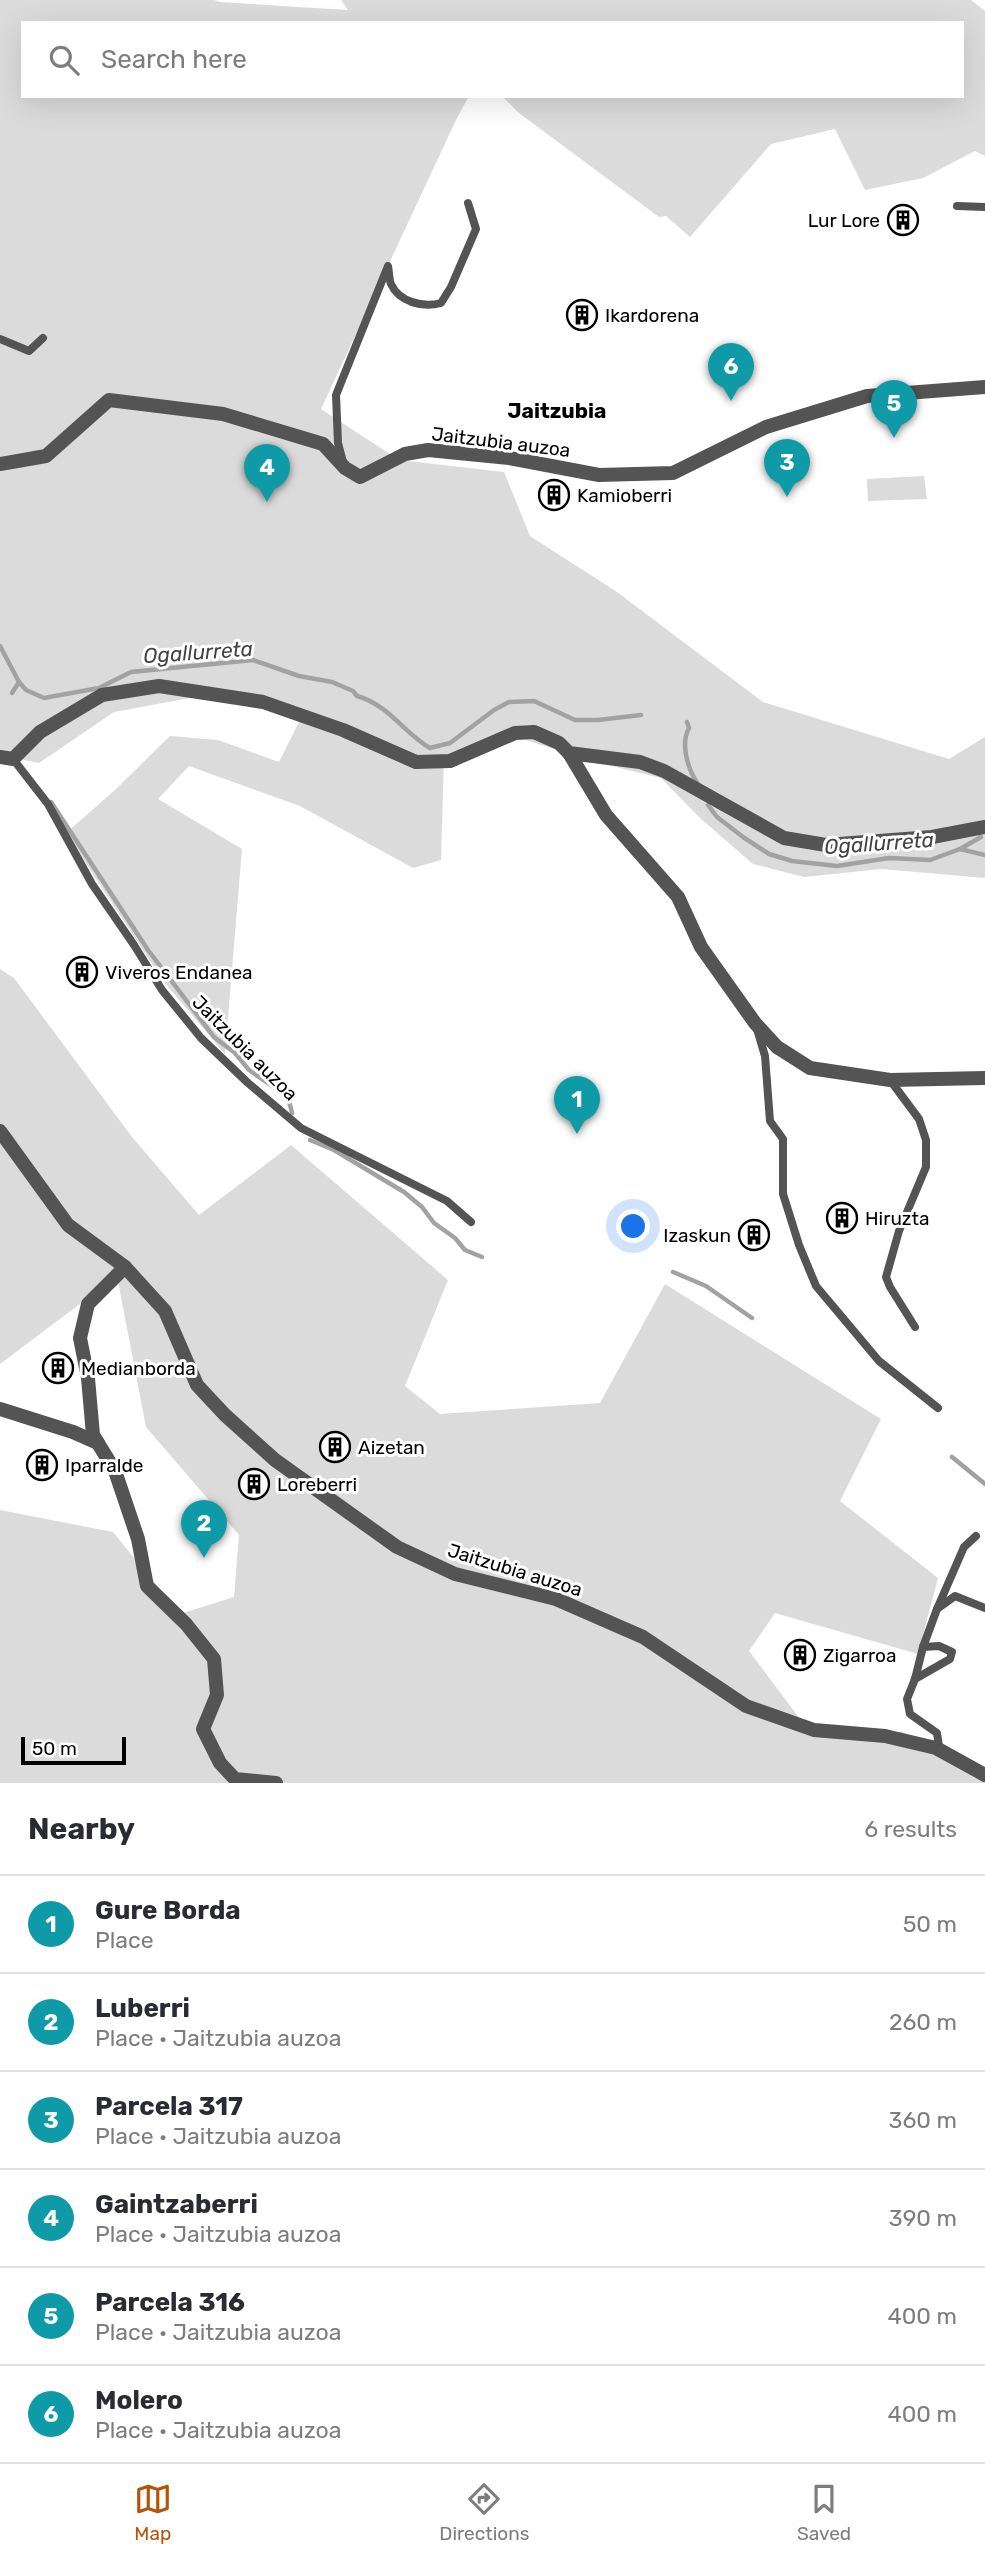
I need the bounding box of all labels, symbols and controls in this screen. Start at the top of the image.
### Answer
search box [21,21,964,98]
icon: search [45,41,83,79]
text: Search here [101,44,247,75]
building icon: Lur Lore [886,203,920,237]
place label: Lur Lore [808,209,880,232]
building icon: Ikardorena [565,298,599,332]
place label: Ikardorena [605,304,699,327]
pin: 6 [708,343,754,401]
pin: 5 [871,380,917,438]
district label: Jaitzubia [508,398,606,423]
street label: Jaitzubia auzoa [430,422,572,462]
pin: 3 [764,439,810,497]
pin: 4 [244,444,290,502]
building icon: Kamioberri [537,478,571,512]
place label: Kamioberri [577,484,672,507]
water label: Ogallurreta [142,636,254,668]
water label: Ogallurreta [823,827,935,859]
building icon: Viveros Endanea [65,955,99,989]
place label: Viveros Endanea [105,961,253,984]
street label: Jaitzubia auzoa [188,991,302,1105]
pin: 1 [554,1076,600,1134]
building icon: Hiruzta [825,1201,859,1235]
place label: Hiruzta [865,1207,929,1230]
your location [616,1209,650,1243]
building icon: Izaskun [737,1218,771,1252]
place label: Izaskun [663,1224,731,1247]
building icon: Medianborda [41,1351,75,1385]
place label: Medianborda [81,1357,196,1380]
building icon: Aizetan [318,1430,352,1464]
place label: Aizetan [358,1436,425,1459]
building icon: Iparralde [25,1448,59,1482]
place label: Iparralde [65,1454,143,1477]
building icon: Loreberri [237,1467,271,1501]
place label: Loreberri [277,1473,357,1496]
pin: 2 [181,1500,227,1558]
street label: Jaitzubia auzoa [445,1539,585,1601]
building icon: Zigarroa [783,1638,817,1672]
place label: Zigarroa [823,1644,896,1667]
scale bar [21,1734,126,1766]
text: 50 m [32,1737,77,1760]
text: Nearby [28,1811,135,1847]
text: 6 results [864,1815,957,1843]
text: Gure Borda [95,1895,241,1926]
text: 1 [45,1910,57,1938]
text: 50 m [903,1910,957,1938]
text: Place [95,1926,154,1954]
text: Luberri [95,1993,190,2024]
text: 2 [44,2008,58,2036]
text: 260 m [889,2008,957,2036]
text: Place · Jaitzubia auzoa [95,2024,341,2052]
text: Parcela 317 [95,2091,243,2122]
text: 3 [43,2106,59,2134]
text: 360 m [889,2106,957,2134]
text: Place · Jaitzubia auzoa [95,2122,341,2150]
text: Gaintzaberri [95,2189,258,2220]
text: 4 [43,2204,59,2232]
text: 390 m [889,2204,957,2232]
text: Place · Jaitzubia auzoa [95,2220,341,2248]
text: Parcela 316 [95,2287,245,2318]
text: 5 [44,2302,58,2330]
text: 400 m [887,2302,957,2330]
text: Place · Jaitzubia auzoa [95,2318,341,2346]
text: Molero [95,2385,183,2416]
text: 6 [44,2400,58,2428]
text: 400 m [887,2400,957,2428]
text: Place · Jaitzubia auzoa [95,2416,341,2444]
tab: Map [134,2480,172,2545]
tab: Directions [439,2480,529,2545]
tab: Saved [797,2480,851,2545]

